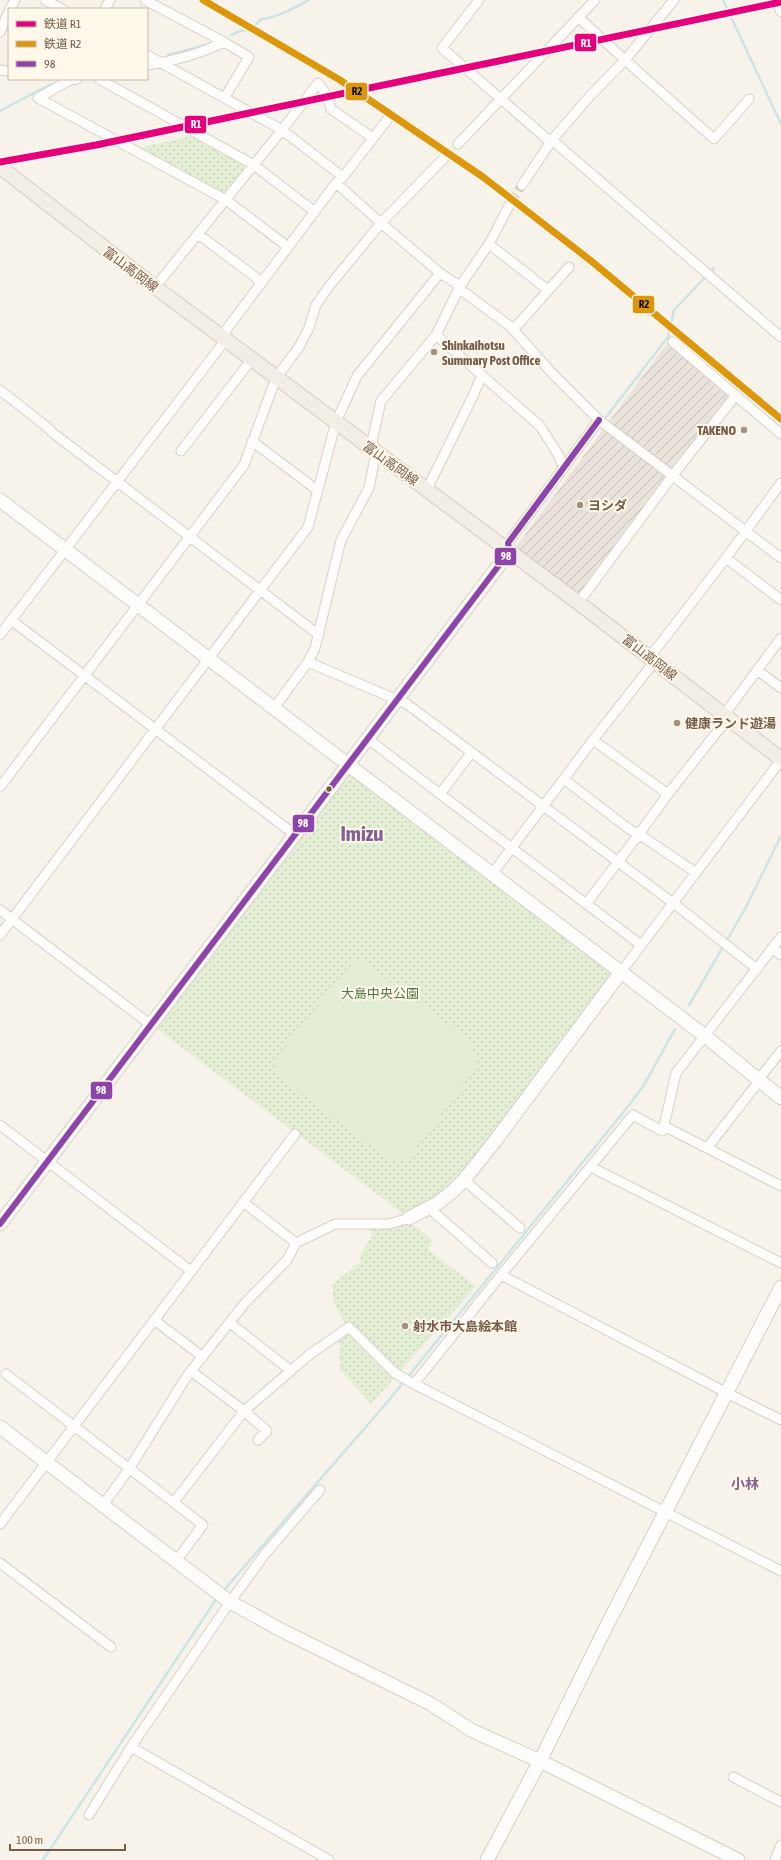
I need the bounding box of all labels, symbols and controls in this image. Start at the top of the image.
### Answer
legend [8,8,148,80]
text: 鉄道 R1 [44,17,82,31]
line badge: R1 [574,33,597,52]
text: 鉄道 R2 [44,37,81,51]
text: R1 [581,37,591,49]
text: 98 [44,57,56,71]
line badge: R2 [345,82,368,101]
text: R2 [352,85,362,97]
line badge: R1 [184,115,207,134]
text: R1 [191,118,201,130]
street label: 富山高岡線 [100,244,161,295]
line badge: R2 [632,295,655,314]
text: R2 [639,298,649,310]
place label: Shinkaihotsu Summary Post Office [442,338,540,368]
marker: Shinkaihotsu Summary Post Office [429,347,439,357]
place label: TAKENO [697,423,736,438]
marker: TAKENO [739,425,749,435]
street label: 富山高岡線 [360,438,421,489]
place label: ヨシダ [588,498,627,513]
marker: ヨシダ [575,500,585,510]
line badge: 98 [494,547,517,566]
text: 98 [501,550,511,562]
street label: 富山高岡線 [619,631,680,683]
place label: 健康ランド遊湯 [685,716,776,731]
marker: 健康ランド遊湯 [672,718,682,728]
unlabelled marker [324,784,334,794]
line badge: 98 [292,814,315,833]
text: 98 [298,817,308,829]
district label: Imizu [340,821,384,845]
park label: 大島中央公園 [341,986,419,1001]
line badge: 98 [90,1081,113,1100]
text: 98 [96,1084,106,1096]
place label: 射水市大島絵本館 [413,1319,517,1334]
marker: 射水市大島絵本館 [400,1321,410,1331]
district label: 小林 [731,1476,759,1492]
scale bar [10,1826,125,1852]
text: 100 m [16,1833,43,1847]

